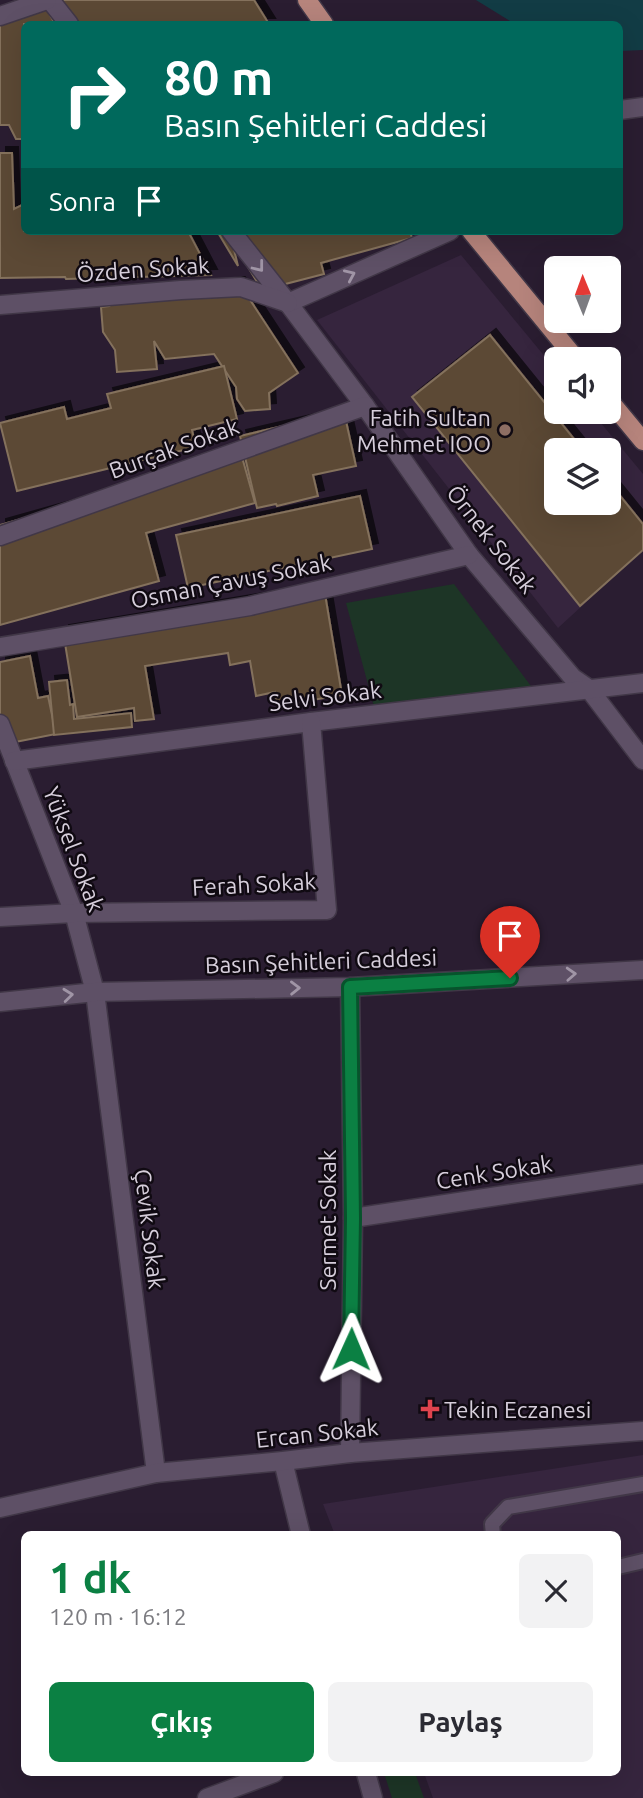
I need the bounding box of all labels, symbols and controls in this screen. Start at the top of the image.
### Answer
icon: right [49,49,140,140]
text: 80 m [164,49,273,104]
text: Basın Şehitleri Caddesi [164,107,487,143]
icon: arrive [130,182,168,220]
text: Sonra [49,187,116,216]
street label: Özden Sokak [76,252,211,286]
north arrow [544,256,621,332]
map controls [544,256,621,515]
one-way arrow [251,260,264,272]
one-way arrow [343,269,355,283]
button: sound [544,347,621,424]
place label: Fatih Sultan Mehmet IOO [357,405,491,456]
street label: Burçak Sokak [106,413,243,483]
marker: Fatih Sultan Mehmet IOO [497,422,513,438]
button: layers [544,438,621,515]
street label: Örnek Sokak [442,480,542,598]
street label: Osman Çavuş Sokak [129,549,334,613]
street label: Selvi Sokak [267,677,383,715]
street label: Yüksel Sokak [39,783,109,915]
street label: Ferah Sokak [191,868,317,900]
pin [480,906,540,978]
icon: arrive [491,917,529,955]
street label: Basın Şehitleri Caddesi [204,944,438,978]
one-way arrow [566,967,577,982]
one-way arrow [290,980,301,996]
one-way arrow [63,988,74,1003]
street label: Sermet Sokak [315,1149,340,1290]
street label: Cenk Sokak [434,1150,554,1194]
street label: Çevik Sokak [130,1167,170,1291]
position arrow [314,1312,388,1386]
place label: Tekin Eczanesi [444,1397,591,1422]
marker: Tekin Eczanesi [422,1401,438,1417]
street label: Ercan Sokak [255,1414,380,1452]
text: 1 dk [49,1554,131,1601]
button: close [519,1554,593,1628]
text: 120 m · 16:12 [49,1604,187,1629]
button: Çıkış [49,1682,314,1762]
button: Paylaş [328,1682,593,1762]

